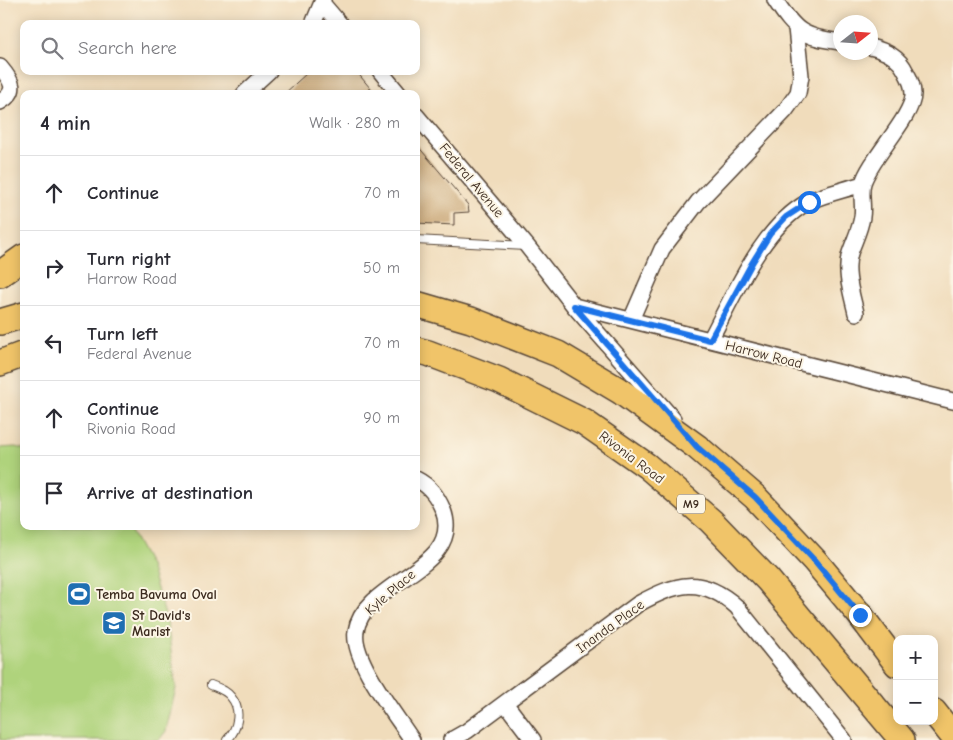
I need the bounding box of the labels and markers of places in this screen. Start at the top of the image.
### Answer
sports icon: Temba Bavuma Oval [66,581,92,607]
place label: Temba Bavuma Oval [96,586,217,603]
place label: St David's Marist [132,607,191,640]
school or university icon: St David's Marist [101,610,127,636]

